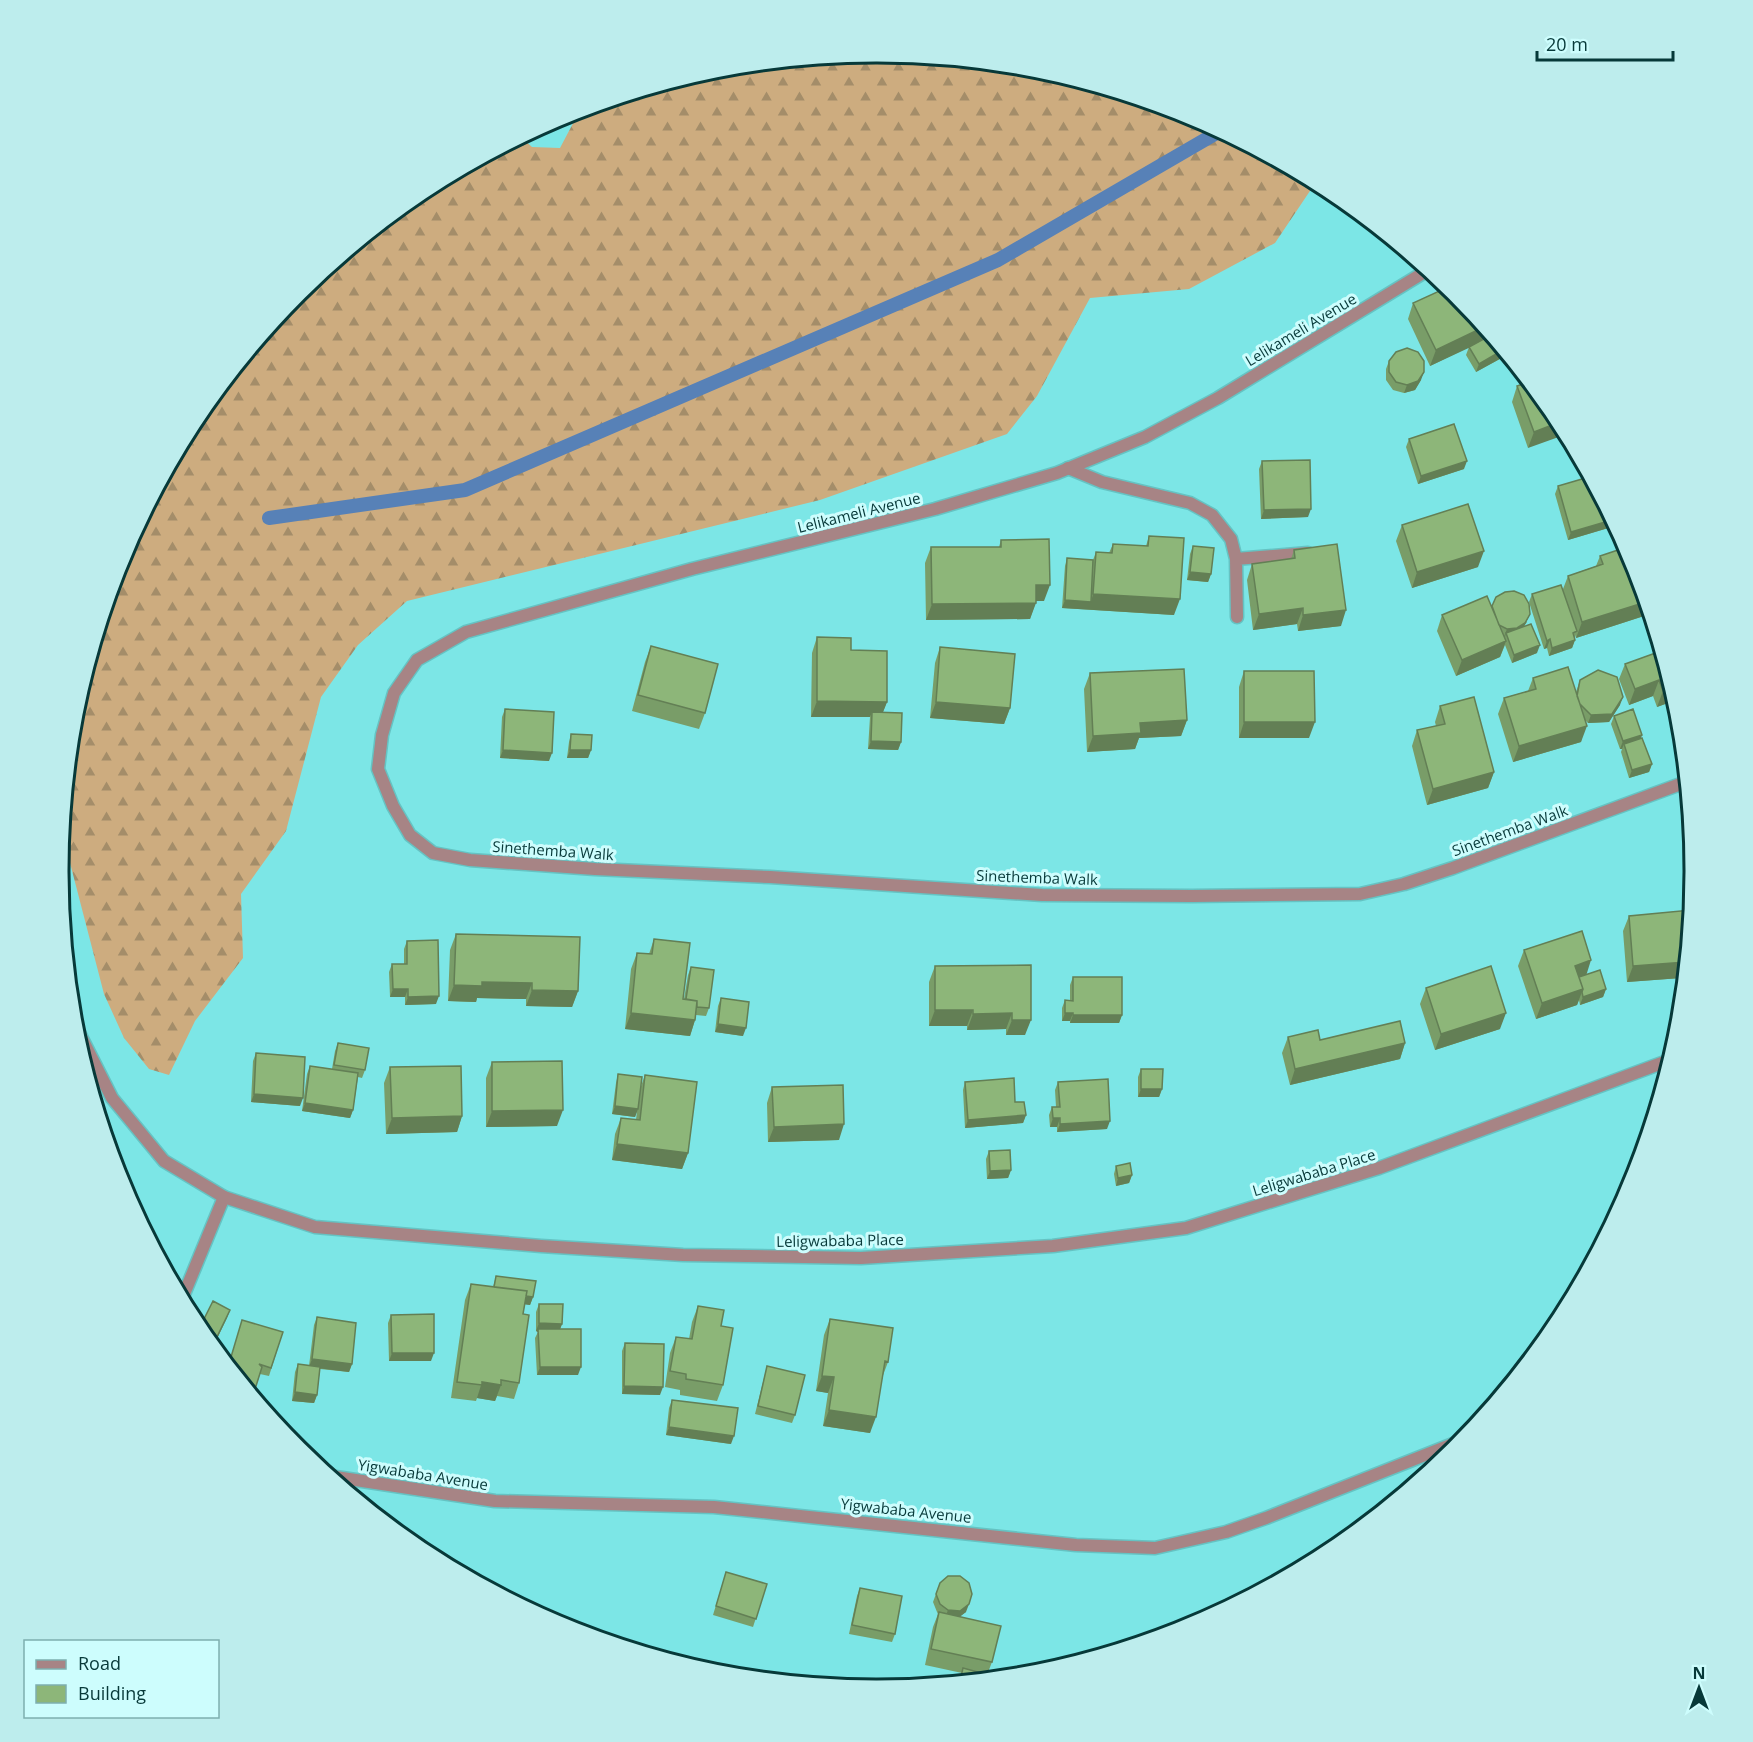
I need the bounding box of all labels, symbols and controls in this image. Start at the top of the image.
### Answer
scale bar [1537,24,1674,62]
text: 20 m [1546,32,1588,56]
street label: Lelikameli Avenue [1241,288,1360,370]
street label: Lelikameli Avenue [795,487,922,537]
street label: Sinethemba Walk [1449,800,1570,860]
street label: Sinethemba Walk [492,836,615,864]
street label: Sinethemba Walk [976,865,1098,889]
street label: Leligwababa Place [1250,1144,1378,1200]
street label: Leligwababa Place [776,1229,904,1251]
street label: Yigwababa Avenue [357,1454,490,1494]
street label: Yigwababa Avenue [840,1493,973,1527]
legend [24,1640,219,1718]
text: Road [78,1651,121,1675]
north arrow [1669,1658,1729,1718]
text: N [1692,1662,1706,1684]
text: Building [78,1681,146,1705]

